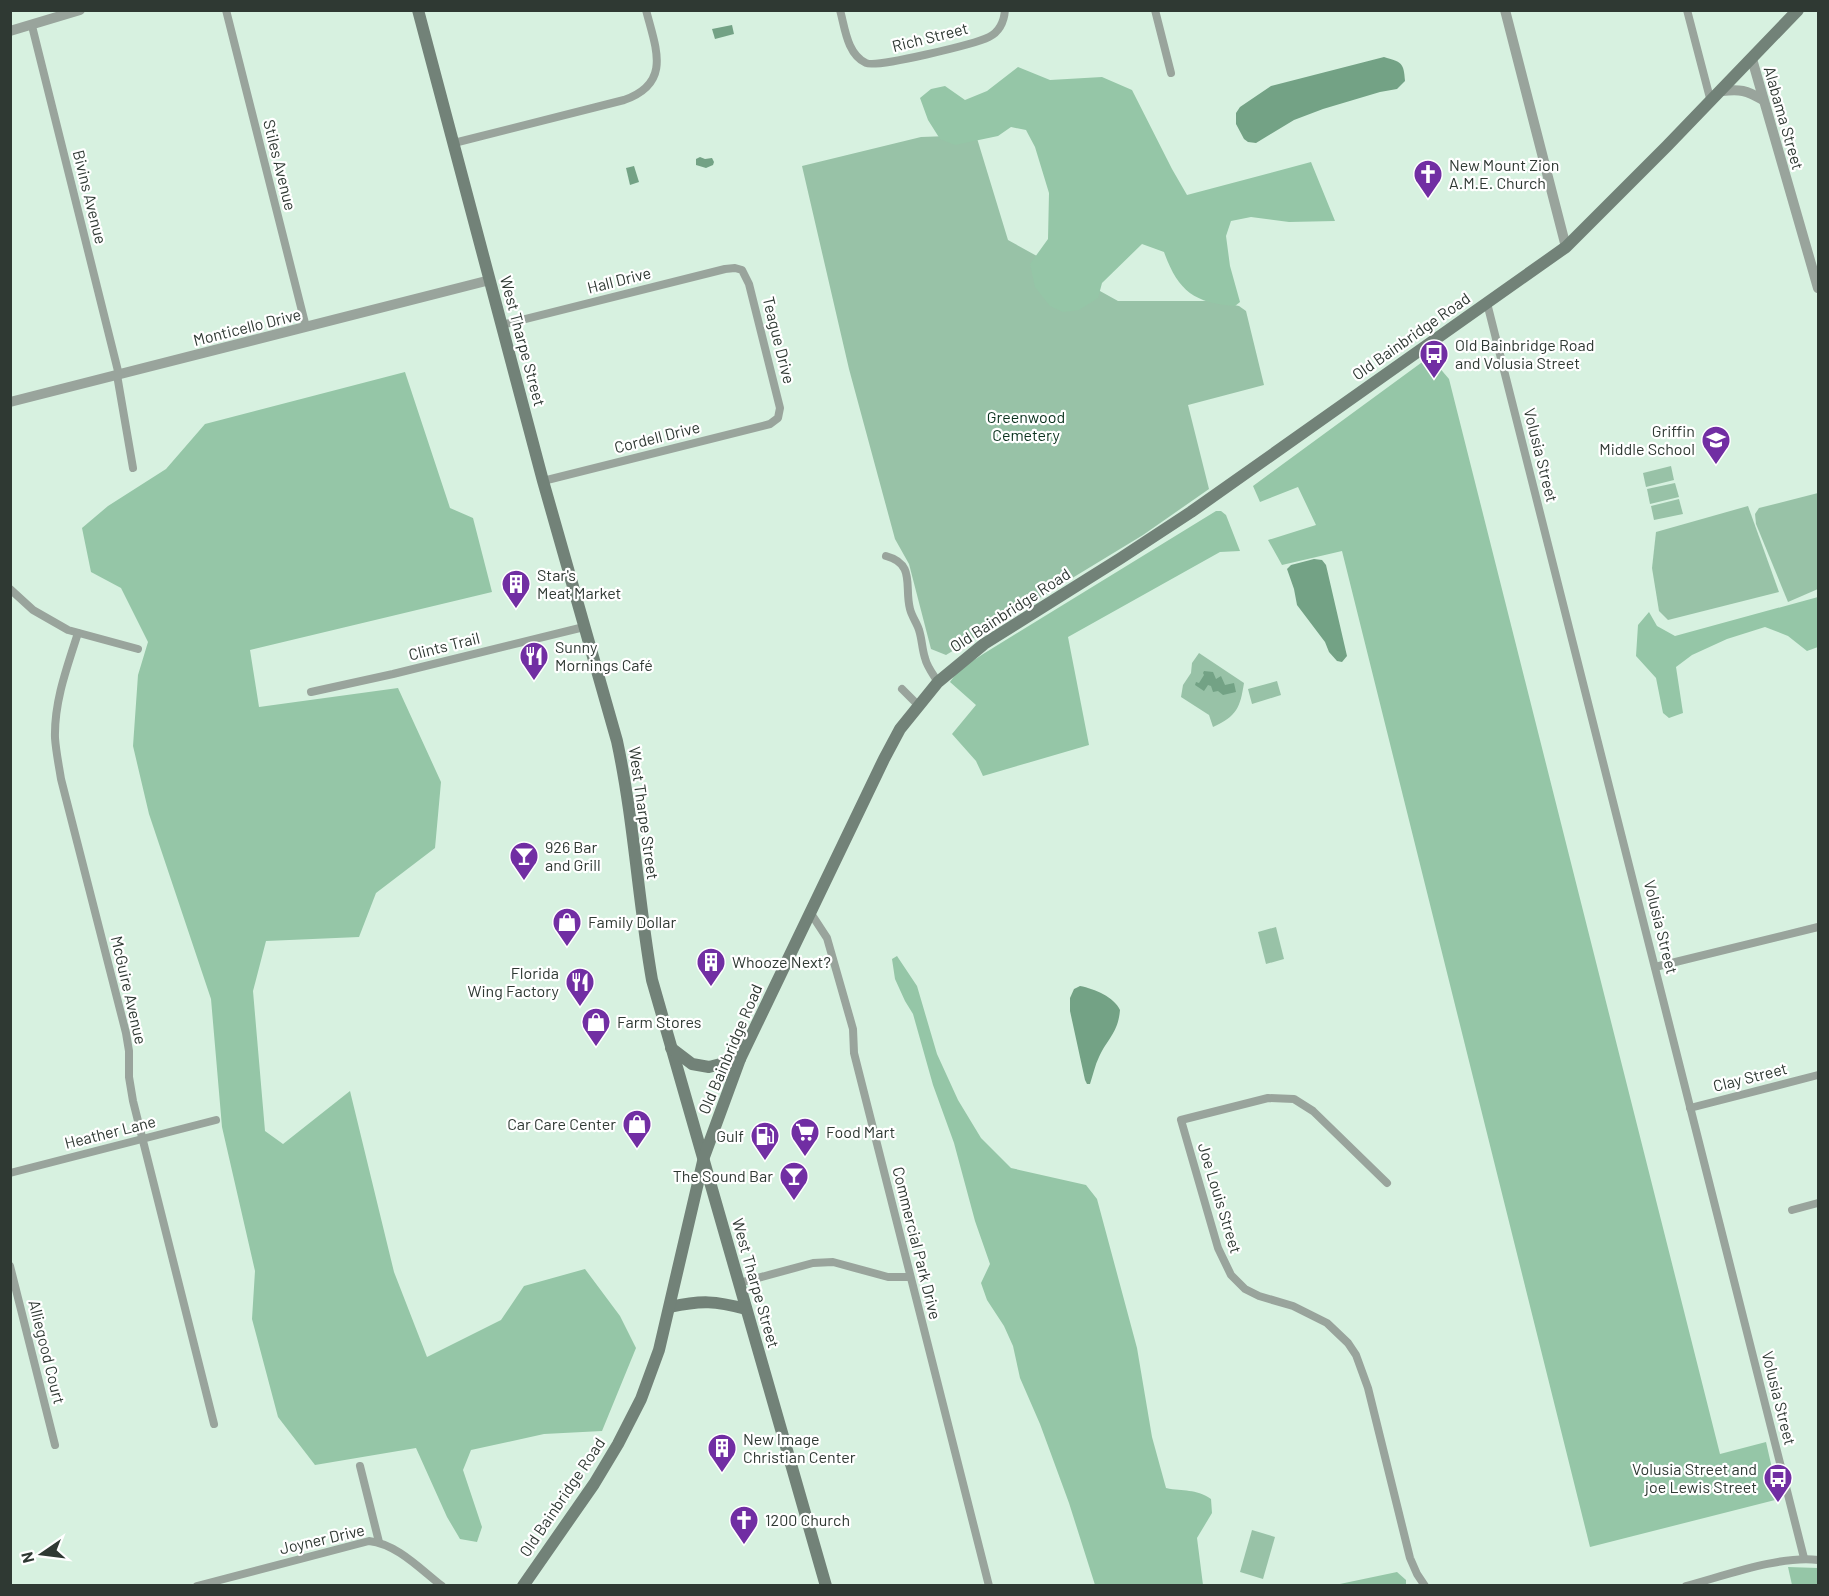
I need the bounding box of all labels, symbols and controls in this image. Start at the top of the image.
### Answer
street label: Rich Street [890,18,970,55]
street label: Alabama Street [1761,64,1808,172]
street label: Stiles Avenue [260,117,301,212]
street label: Bivins Avenue [70,148,111,246]
place label: New Mount Zion A.M.E. Church [1449,155,1559,192]
church icon: New Mount Zion A.M.E. Church [1412,158,1444,200]
street label: Hall Drive [585,262,653,297]
street label: West Tharpe Street [497,274,550,408]
street label: Old Bainbridge Road [1348,288,1473,383]
street label: Teague Drive [759,294,799,385]
street label: Monticello Drive [191,304,303,349]
place label: Old Bainbridge Road and Volusia Street [1455,335,1594,372]
bus stop icon: Old Bainbridge Road and Volusia Street [1418,338,1450,380]
street label: Volusia Street [1521,406,1562,504]
park label: Greenwood Cemetery [987,407,1065,444]
street label: Cordell Drive [612,417,702,456]
place label: Griffin Middle School [1599,421,1695,458]
school or university icon: Griffin Middle School [1700,424,1732,466]
street label: Old Bainbridge Road [946,564,1073,656]
place label: Star's Meat Market [537,565,621,602]
building icon: Star's Meat Market [500,568,532,610]
street label: Clints Trail [406,627,482,664]
place label: Sunny Mornings Café [555,637,653,674]
restaurant icon: Sunny Mornings Café [518,640,550,682]
street label: West Tharpe Street [626,745,663,881]
place label: 926 Bar and Grill [545,837,601,874]
bar icon: 926 Bar and Grill [508,840,540,882]
street label: Volusia Street [1641,878,1682,976]
shop icon: Family Dollar [551,906,583,948]
place label: Family Dollar [588,912,676,931]
street label: McGuire Avenue [108,934,151,1046]
building icon: Whooze Next? [695,946,727,988]
place label: Whooze Next? [732,952,831,971]
place label: Florida Wing Factory [467,963,560,1000]
restaurant icon: Florida Wing Factory [564,966,596,1008]
street label: Old Bainbridge Road [694,981,766,1117]
shop icon: Farm Stores [580,1006,612,1048]
place label: Farm Stores [617,1012,701,1031]
street label: Clay Street [1711,1058,1789,1095]
shop icon: Car Care Center [621,1108,653,1150]
street label: Heather Lane [62,1111,157,1152]
place label: Car Care Center [507,1114,616,1133]
supermarket icon: Food Mart [789,1116,821,1158]
fuel station icon: Gulf [749,1120,781,1162]
place label: Food Mart [826,1122,895,1141]
place label: Gulf [716,1126,744,1145]
street label: Joe Louis Street [1195,1140,1246,1255]
bar icon: The Sound Bar [778,1160,810,1202]
street label: Commercial Park Drive [889,1165,946,1321]
place label: The Sound Bar [673,1166,773,1185]
street label: West Tharpe Street [729,1216,784,1350]
street label: Alliegood Court [25,1298,70,1406]
street label: Volusia Street [1759,1349,1800,1447]
place label: New Image Christian Center [743,1429,856,1466]
building icon: New Image Christian Center [706,1432,738,1474]
street label: Old Bainbridge Road [515,1434,608,1560]
place label: Volusia Street and joe Lewis Street [1632,1459,1757,1496]
bus stop icon: Volusia Street and joe Lewis Street [1762,1462,1794,1504]
church icon: 1200 Church [728,1504,760,1546]
place label: 1200 Church [765,1510,850,1529]
street label: Joyner Drive [277,1520,366,1558]
north arrow [12,1524,72,1584]
text: N [16,1550,37,1565]

